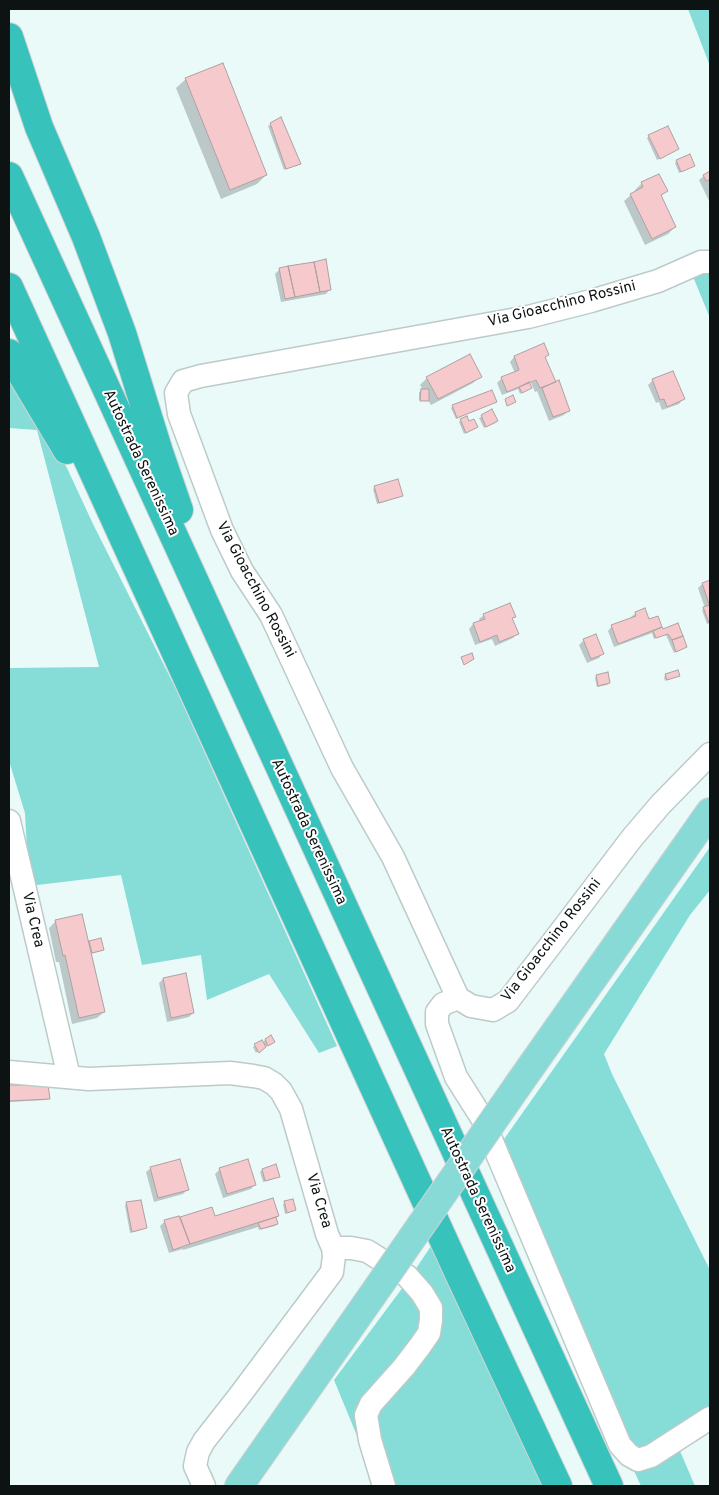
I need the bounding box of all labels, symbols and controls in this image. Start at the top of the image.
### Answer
street label: Via Gioacchino Rossini [486,278,638,332]
street label: Autostrada Serenissima [98,387,182,539]
street label: Via Gioacchino Rossini [211,519,299,661]
street label: Autostrada Serenissima [266,756,350,908]
street label: Via Gioacchino Rossini [498,876,606,1006]
street label: Via Crea [17,891,47,949]
street label: Autostrada Serenissima [435,1124,519,1276]
street label: Via Crea [301,1172,335,1230]

